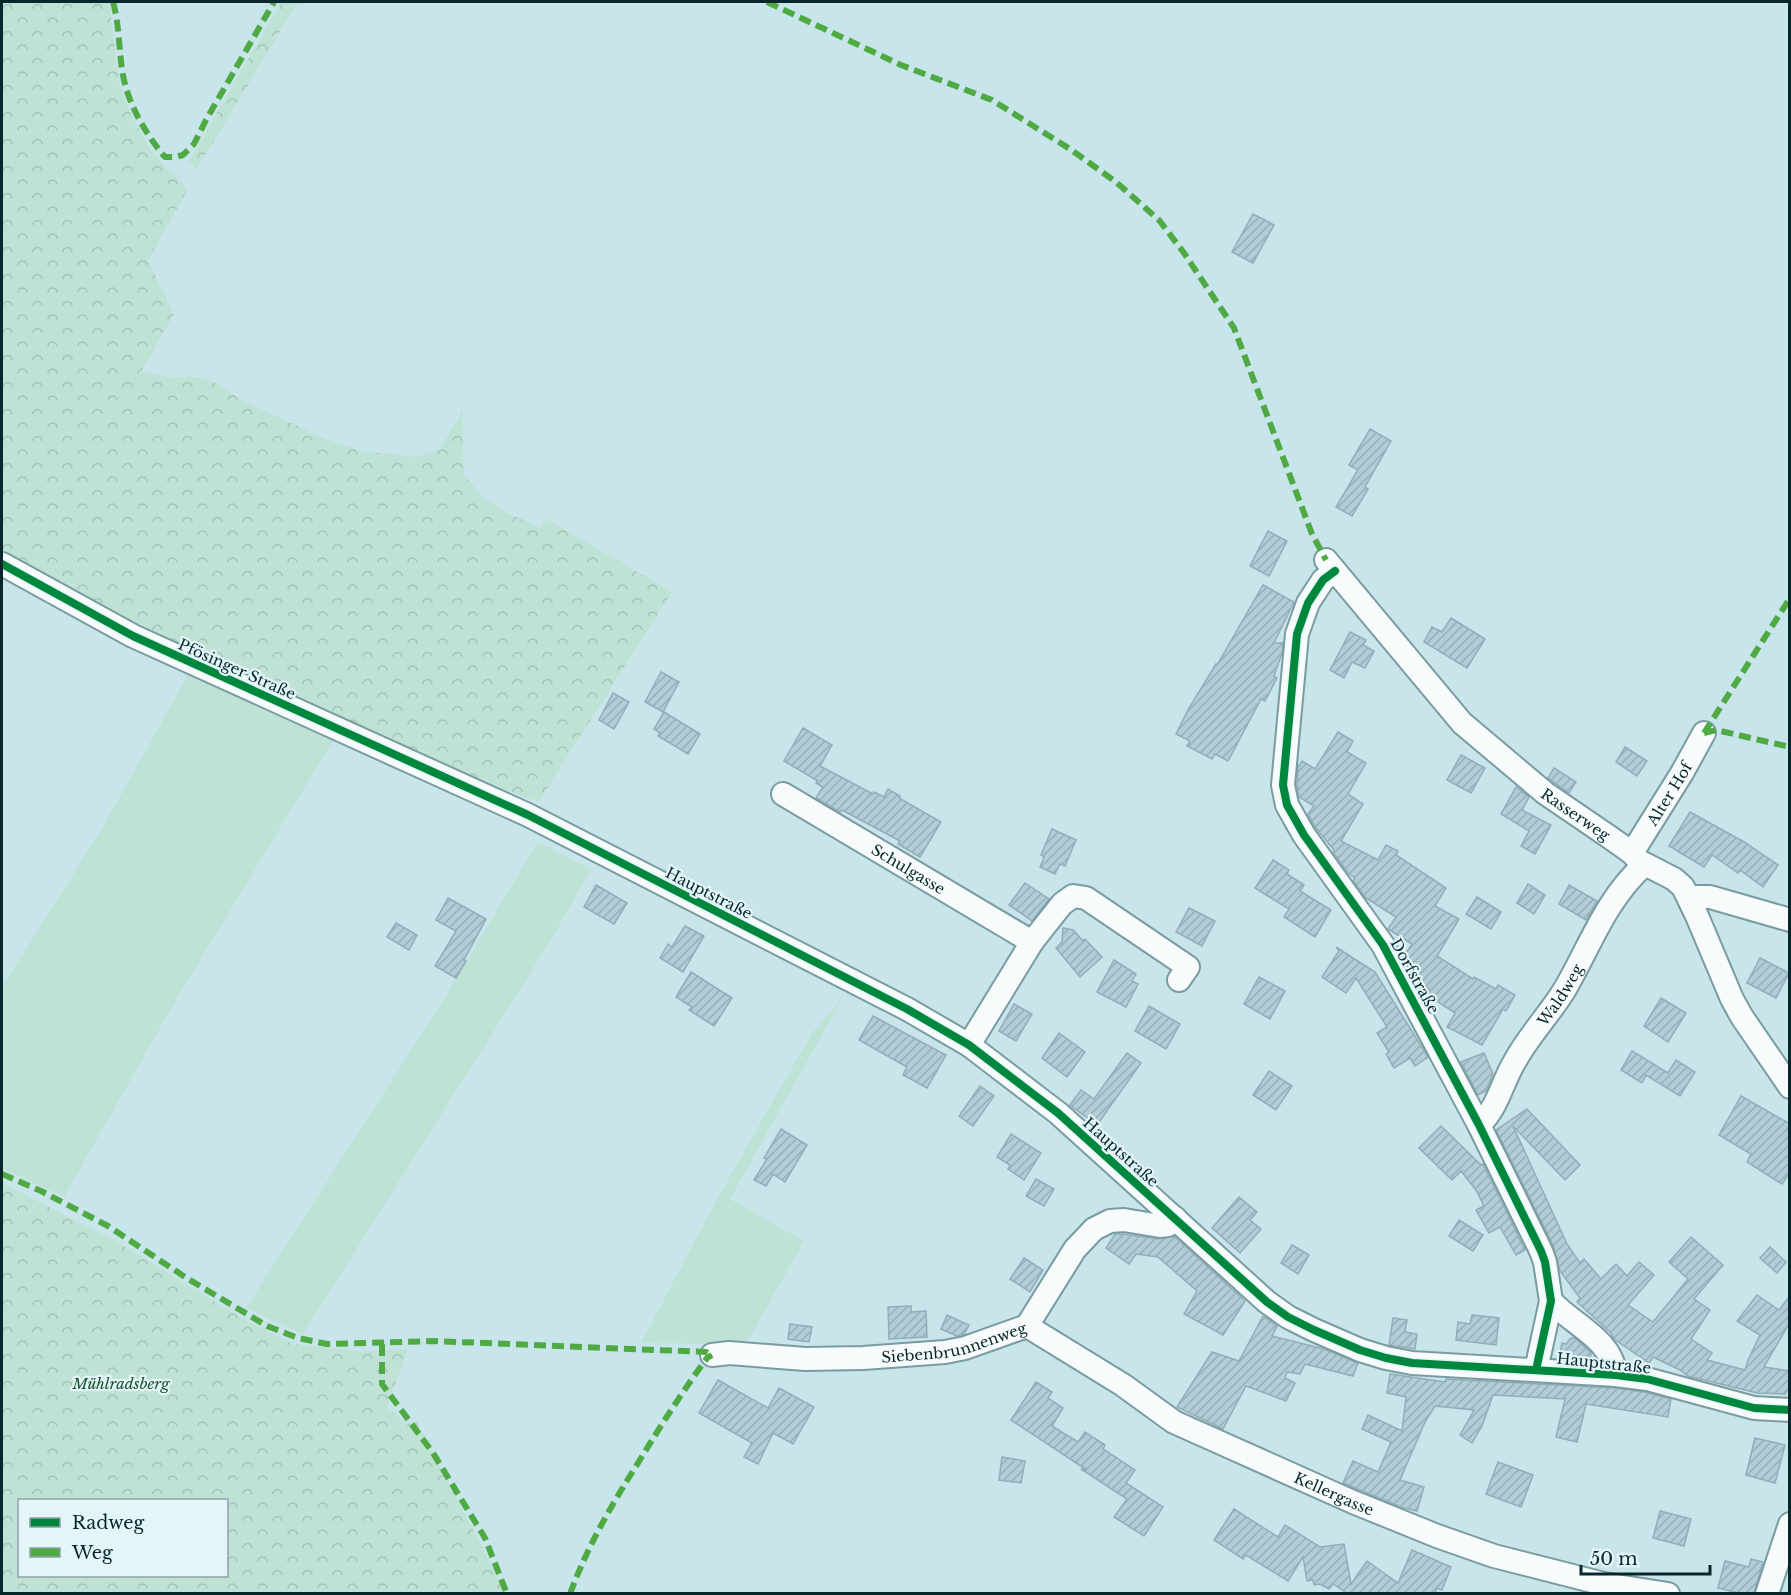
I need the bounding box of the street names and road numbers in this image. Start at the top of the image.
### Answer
street label: Pfösinger Straße [175,635,299,703]
street label: Alter Hof [1642,757,1697,830]
street label: Rasserweg [1537,784,1615,845]
street label: Schulgasse [868,839,949,898]
street label: Hauptstraße [662,863,756,923]
street label: Dorfstraße [1387,935,1443,1017]
street label: Waldweg [1532,960,1587,1030]
street label: Hauptstraße [1079,1113,1163,1191]
street label: Siebenbrunnenweg [881,1317,1030,1366]
street label: Hauptstraße [1556,1349,1652,1377]
street label: Kellergasse [1291,1468,1377,1519]

